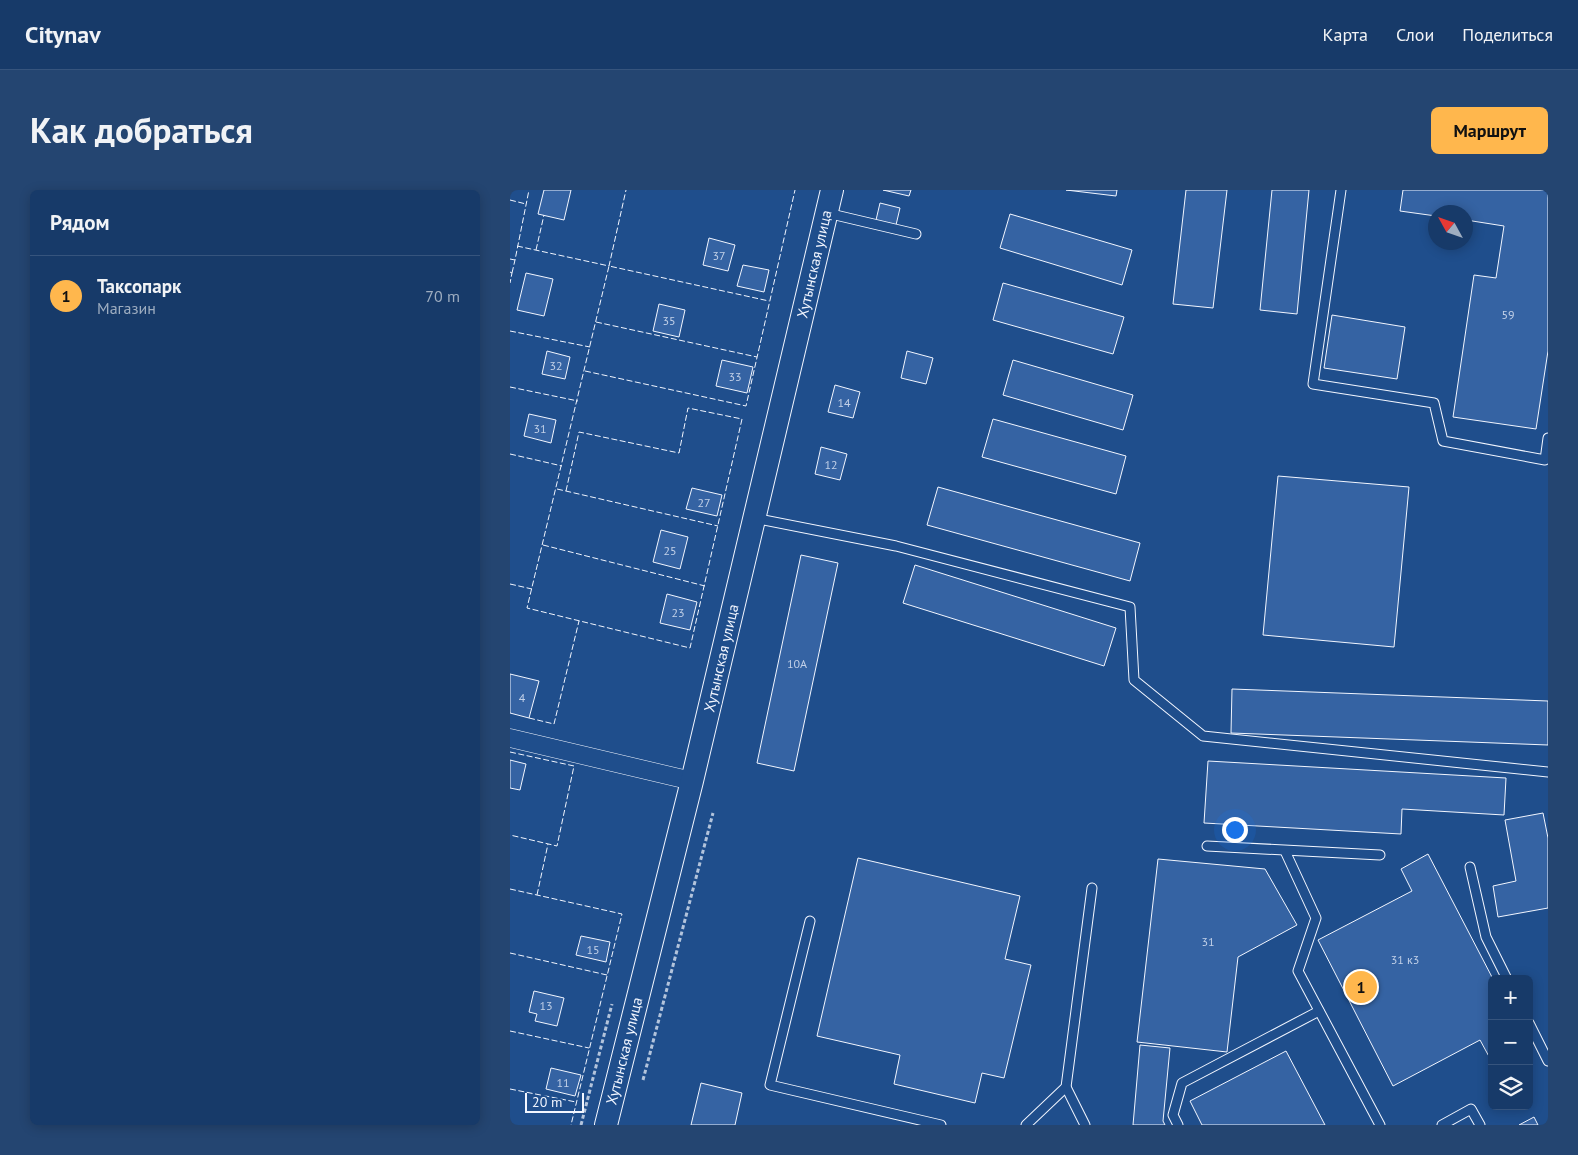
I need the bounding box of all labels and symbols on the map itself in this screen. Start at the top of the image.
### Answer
north arrow [1428,205,1473,250]
street label: Хутынская улица [792,208,836,320]
house number: 37 [712,248,726,263]
house number: 59 [1501,307,1515,322]
house number: 35 [662,313,676,328]
house number: 32 [549,358,563,373]
house number: 33 [728,369,742,384]
house number: 14 [837,395,851,410]
house number: 31 [533,421,547,436]
house number: 12 [824,457,838,472]
house number: 27 [697,495,711,510]
house number: 25 [663,543,677,558]
street label: Хутынская улица [699,602,743,714]
house number: 23 [671,605,685,620]
house number: 10А [787,656,807,671]
house number: 4 [519,690,526,705]
your location [1222,817,1248,843]
house number: 31 [1201,934,1215,949]
house number: 15 [586,942,600,957]
house number: 31 к3 [1391,952,1419,967]
pin: 1 [1345,968,1377,1006]
street label: Хутынская улица [601,995,647,1107]
house number: 13 [539,998,553,1013]
house number: 11 [556,1075,570,1090]
scale bar [525,1090,584,1113]

